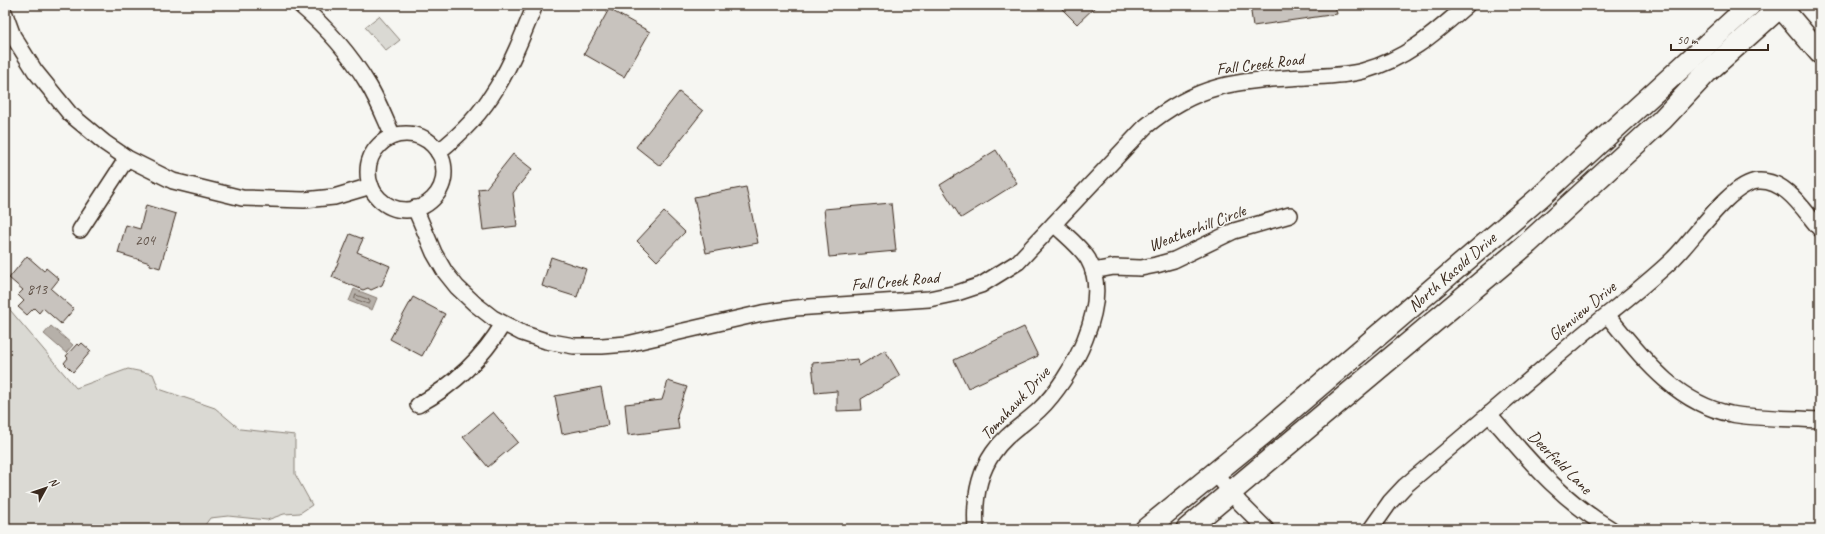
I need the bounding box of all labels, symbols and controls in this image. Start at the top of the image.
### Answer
scale bar [1671,26,1768,52]
text: 50 m [1677,32,1699,48]
street label: Fall Creek Road [1215,48,1308,80]
street label: Weatherhill Circle [1145,199,1250,256]
street label: North Kasold Drive [1403,227,1502,316]
house number: 204 [135,231,156,250]
street label: Fall Creek Road [850,266,943,295]
street label: Glenview Drive [1544,276,1621,345]
house number: 813 [27,280,48,299]
street label: Tomahawk Drive [976,361,1055,444]
street label: Deerfield Lane [1524,426,1597,499]
north arrow [26,468,66,508]
text: N [46,474,63,490]

